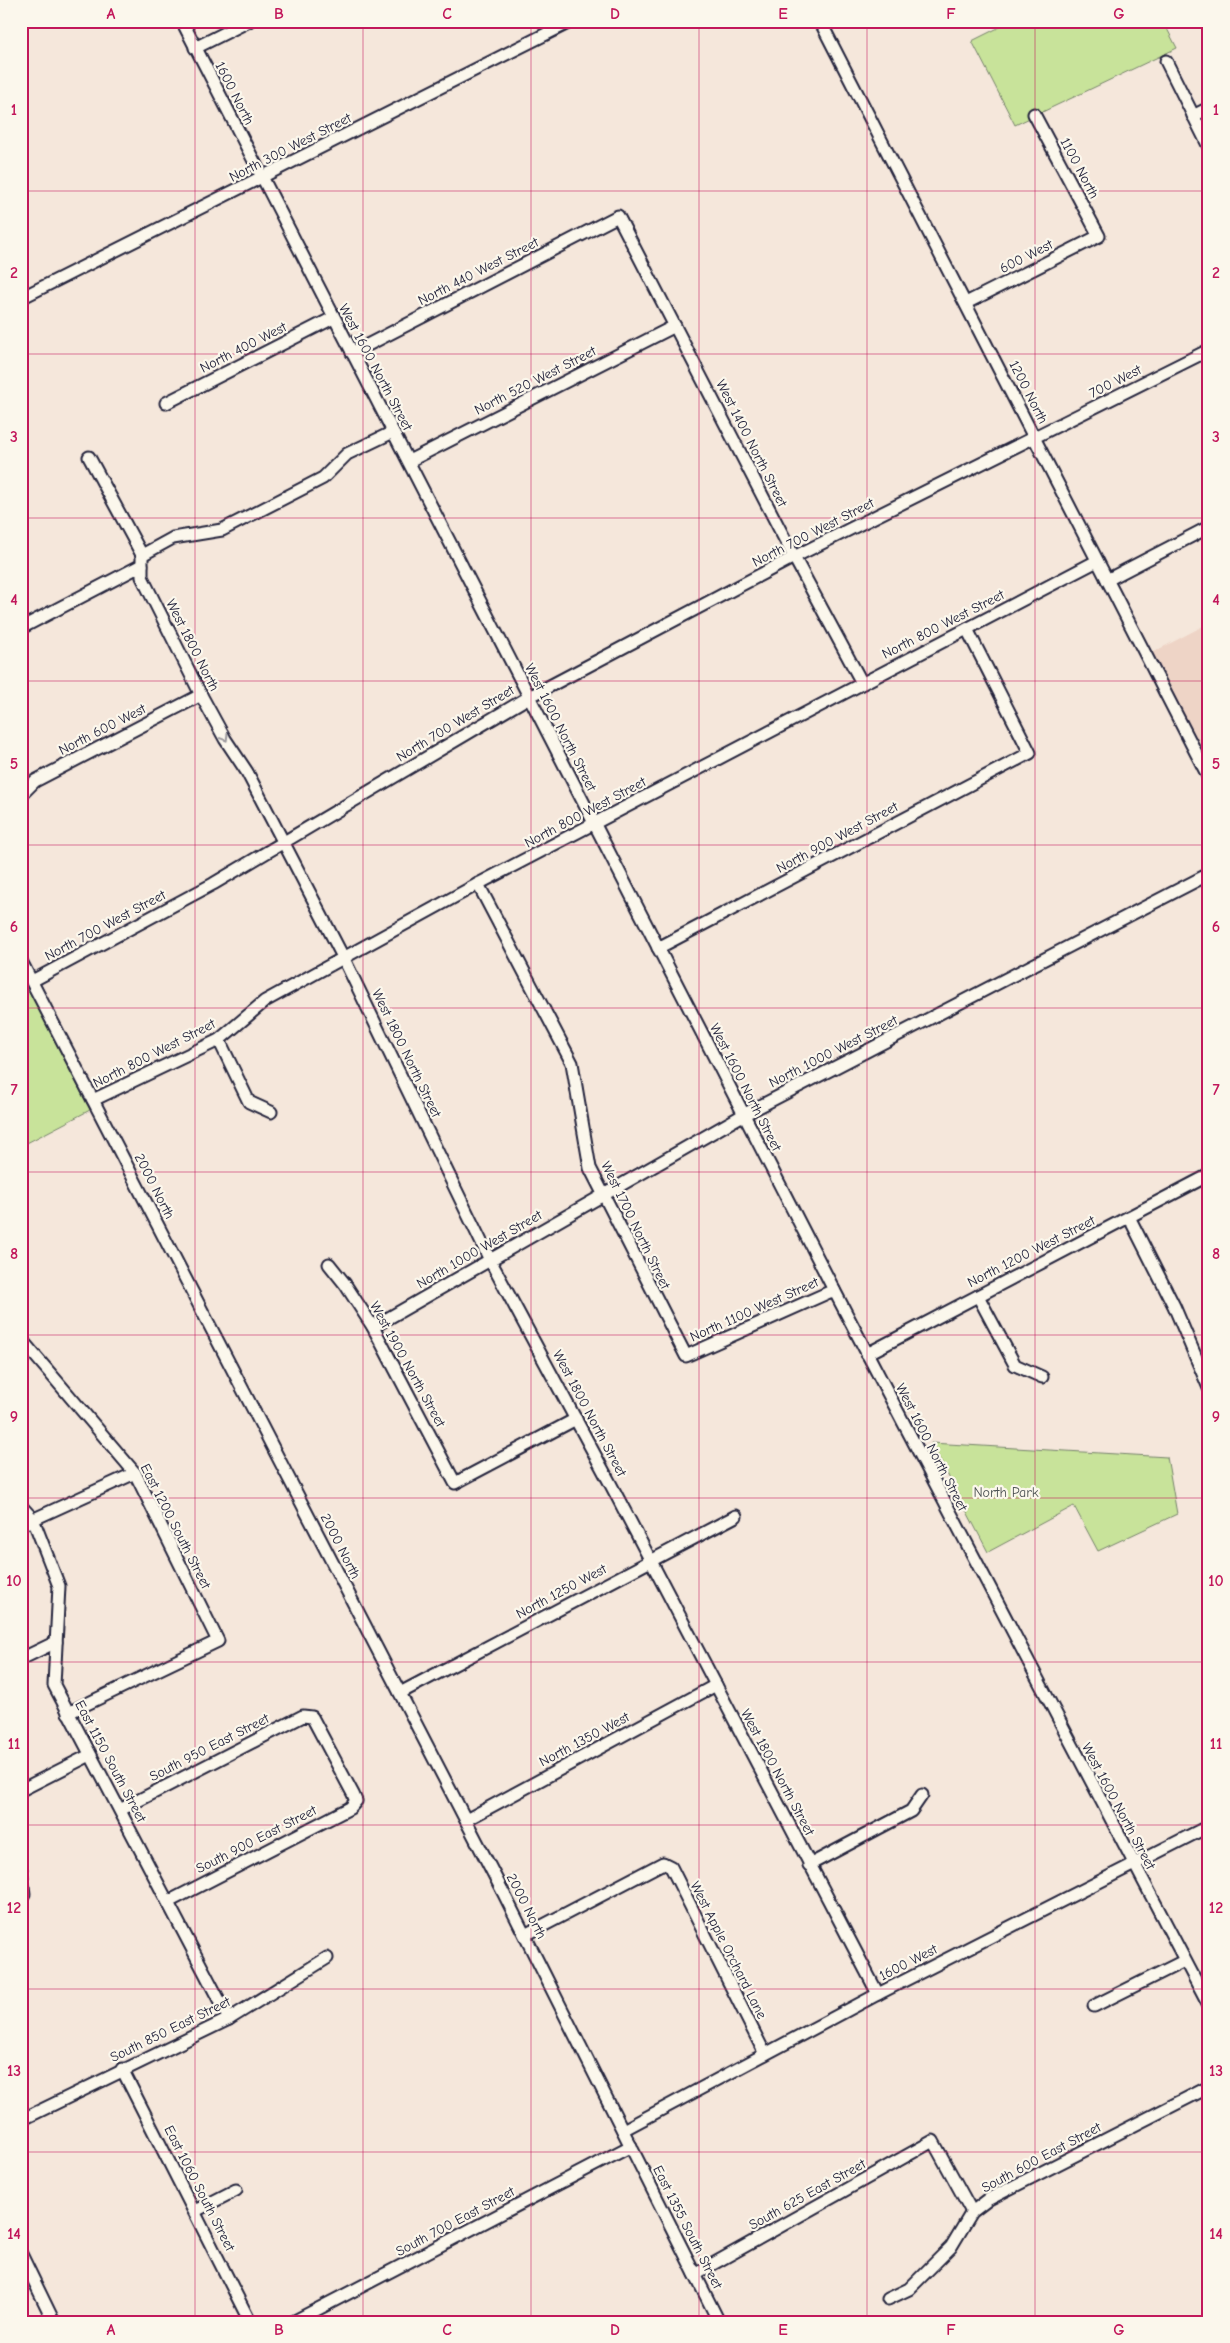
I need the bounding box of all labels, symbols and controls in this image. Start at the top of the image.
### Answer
text: A [107,5,116,23]
text: B [274,5,284,23]
text: C [442,5,452,23]
text: D [610,5,620,23]
text: E [778,5,788,23]
text: F [946,5,956,23]
text: G [1113,5,1125,23]
street label: 1600 North [211,59,258,128]
text: 1 [11,101,17,119]
text: 1 [1213,101,1219,119]
street label: North 300 West Street [226,109,355,186]
street label: 1100 North [1056,135,1103,202]
street label: North 440 West Street [415,233,542,309]
street label: 600 West [997,235,1057,277]
text: 2 [10,264,18,282]
text: 2 [1212,264,1220,282]
street label: West 1600 North Street [335,301,417,434]
street label: North 400 West [197,318,290,377]
street label: North 520 West Street [472,342,600,418]
street label: 1200 North [1005,358,1052,427]
street label: 700 West [1086,361,1145,402]
street label: West 1400 North Street [712,377,791,510]
text: 3 [10,428,18,446]
text: 3 [1212,428,1220,446]
street label: North 700 West Street [749,494,878,571]
street label: North 800 West Street [879,586,1008,663]
text: 4 [10,591,18,609]
text: 4 [1212,591,1220,609]
street label: West 1800 North [162,596,223,694]
street label: West 1600 North Street [521,661,601,795]
street label: North 700 West Street [393,681,518,765]
street label: North 600 West [56,700,150,759]
one-way arrow [218,732,228,741]
text: 5 [10,755,18,773]
text: 5 [1212,755,1220,773]
street label: North 800 West Street [522,773,650,852]
street label: North 900 West Street [774,798,902,877]
street label: North 700 West Street [42,886,169,965]
text: 6 [10,918,18,936]
text: 6 [1212,918,1220,936]
street label: West 1800 North Street [368,986,445,1121]
street label: North 1000 West Street [766,1011,901,1091]
street label: North 800 West Street [90,1015,219,1092]
street label: West 1600 North Street [706,1021,786,1155]
text: 7 [10,1081,18,1099]
text: 7 [1212,1081,1220,1099]
street label: 2000 North [131,1151,178,1222]
street label: West 1700 North Street [597,1159,674,1293]
street label: North 1000 West Street [414,1206,546,1292]
street label: North 1200 West Street [965,1211,1099,1291]
text: 8 [10,1245,18,1263]
text: 8 [1212,1245,1220,1263]
street label: North 1100 West Street [687,1273,822,1345]
street label: West 1900 North Street [366,1299,450,1431]
street label: West 1800 North Street [549,1347,631,1480]
street label: West 1600 North Street [892,1381,972,1515]
text: 9 [10,1408,18,1426]
text: 9 [1212,1408,1220,1426]
street label: East 1200 South Street [137,1461,215,1593]
park label: North Park [973,1484,1039,1501]
street label: 2000 North [317,1511,364,1582]
street label: North 1250 West [513,1560,610,1622]
text: 10 [6,1572,22,1590]
text: 10 [1208,1572,1224,1590]
street label: East 1150 South Street [71,1697,150,1826]
street label: West 1800 North Street [737,1706,819,1839]
street label: North 1350 West [536,1708,633,1770]
street label: South 950 East Street [147,1709,273,1785]
text: 11 [8,1735,20,1753]
text: 11 [1210,1735,1222,1753]
street label: West 1600 North Street [1078,1740,1160,1873]
street label: South 900 East Street [193,1801,320,1877]
street label: 2000 North [503,1871,550,1942]
street label: West Apple Orchard Lane [686,1879,771,2022]
text: 12 [7,1899,21,1917]
text: 12 [1209,1899,1223,1917]
street label: 1600 West [876,1940,941,1984]
street label: South 850 East Street [107,1993,234,2066]
text: 13 [7,2062,21,2080]
text: 13 [1209,2062,1223,2080]
street label: South 600 East Street [979,2118,1105,2196]
street label: East 1060 South Street [161,2123,239,2255]
street label: South 625 East Street [746,2155,869,2234]
street label: East 1355 South Street [649,2163,726,2293]
street label: South 700 East Street [393,2182,518,2260]
text: 14 [7,2225,21,2243]
text: 14 [1209,2225,1223,2243]
text: A [107,2321,116,2339]
text: B [274,2321,284,2339]
text: C [442,2321,452,2339]
text: D [610,2321,620,2339]
text: E [778,2321,788,2339]
text: F [946,2321,956,2339]
text: G [1113,2321,1125,2339]

